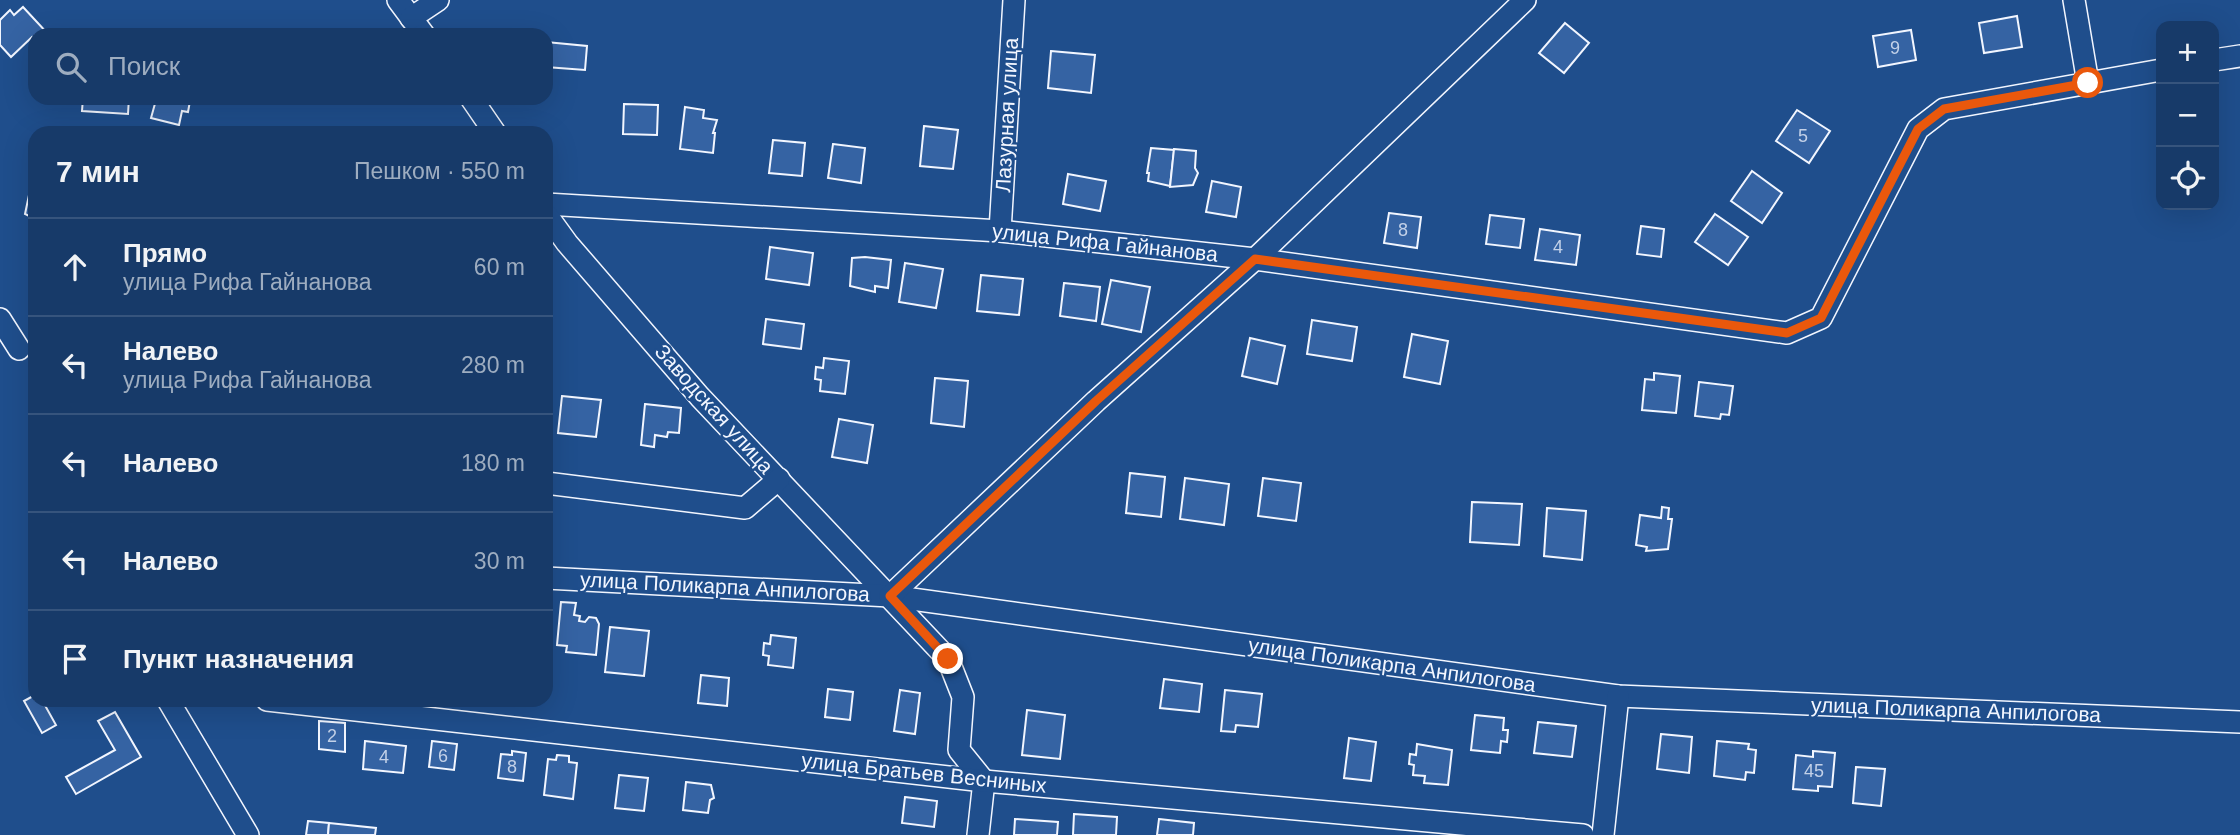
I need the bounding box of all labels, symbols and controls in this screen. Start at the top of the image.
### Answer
map controls [2156,21,2219,210]
button: + [2156,21,2219,84]
search box [28,28,553,105]
street label: Лазурная улица [991,37,1022,193]
house number: 9 [1890,38,1900,58]
icon: search [52,48,90,86]
text: Поиск [108,51,180,81]
route start [2072,67,2103,98]
button: − [2156,84,2219,147]
house number: 5 [1798,126,1808,146]
button: locate [2156,147,2219,210]
text: 7 мин [56,155,140,188]
text: Пешком · 550 m [354,158,525,184]
street label: улица Рифа Гайнанова [991,219,1219,266]
house number: 8 [1398,220,1408,240]
house number: 4 [1553,237,1563,257]
text: Прямо [123,238,207,268]
icon: ahead [56,248,94,286]
text: 60 m [474,254,525,280]
text: улица Рифа Гайнанова [123,269,371,295]
text: Налево [123,336,218,366]
street label: Заводская улица [650,339,779,478]
icon: left [56,346,94,384]
text: 280 m [461,352,525,378]
text: улица Рифа Гайнанова [123,367,371,393]
icon: left [56,444,94,482]
text: Налево [123,448,218,478]
text: 180 m [461,450,525,476]
icon: left [56,542,94,580]
text: Налево [123,546,218,576]
text: 30 m [474,548,525,574]
street label: улица Поликарпа Анпилогова [580,567,871,606]
street label: улица Поликарпа Анпилогова [1247,633,1538,696]
icon: arrive [56,640,94,678]
route end [932,643,963,674]
text: Пункт назначения [123,644,354,674]
street label: улица Поликарпа Анпилогова [1811,693,2102,726]
house number: 2 [327,726,337,746]
house number: 6 [438,746,448,766]
house number: 4 [379,747,389,767]
street label: улица Братьев Весниных [800,748,1048,797]
house number: 8 [507,757,517,777]
house number: 45 [1804,761,1824,781]

